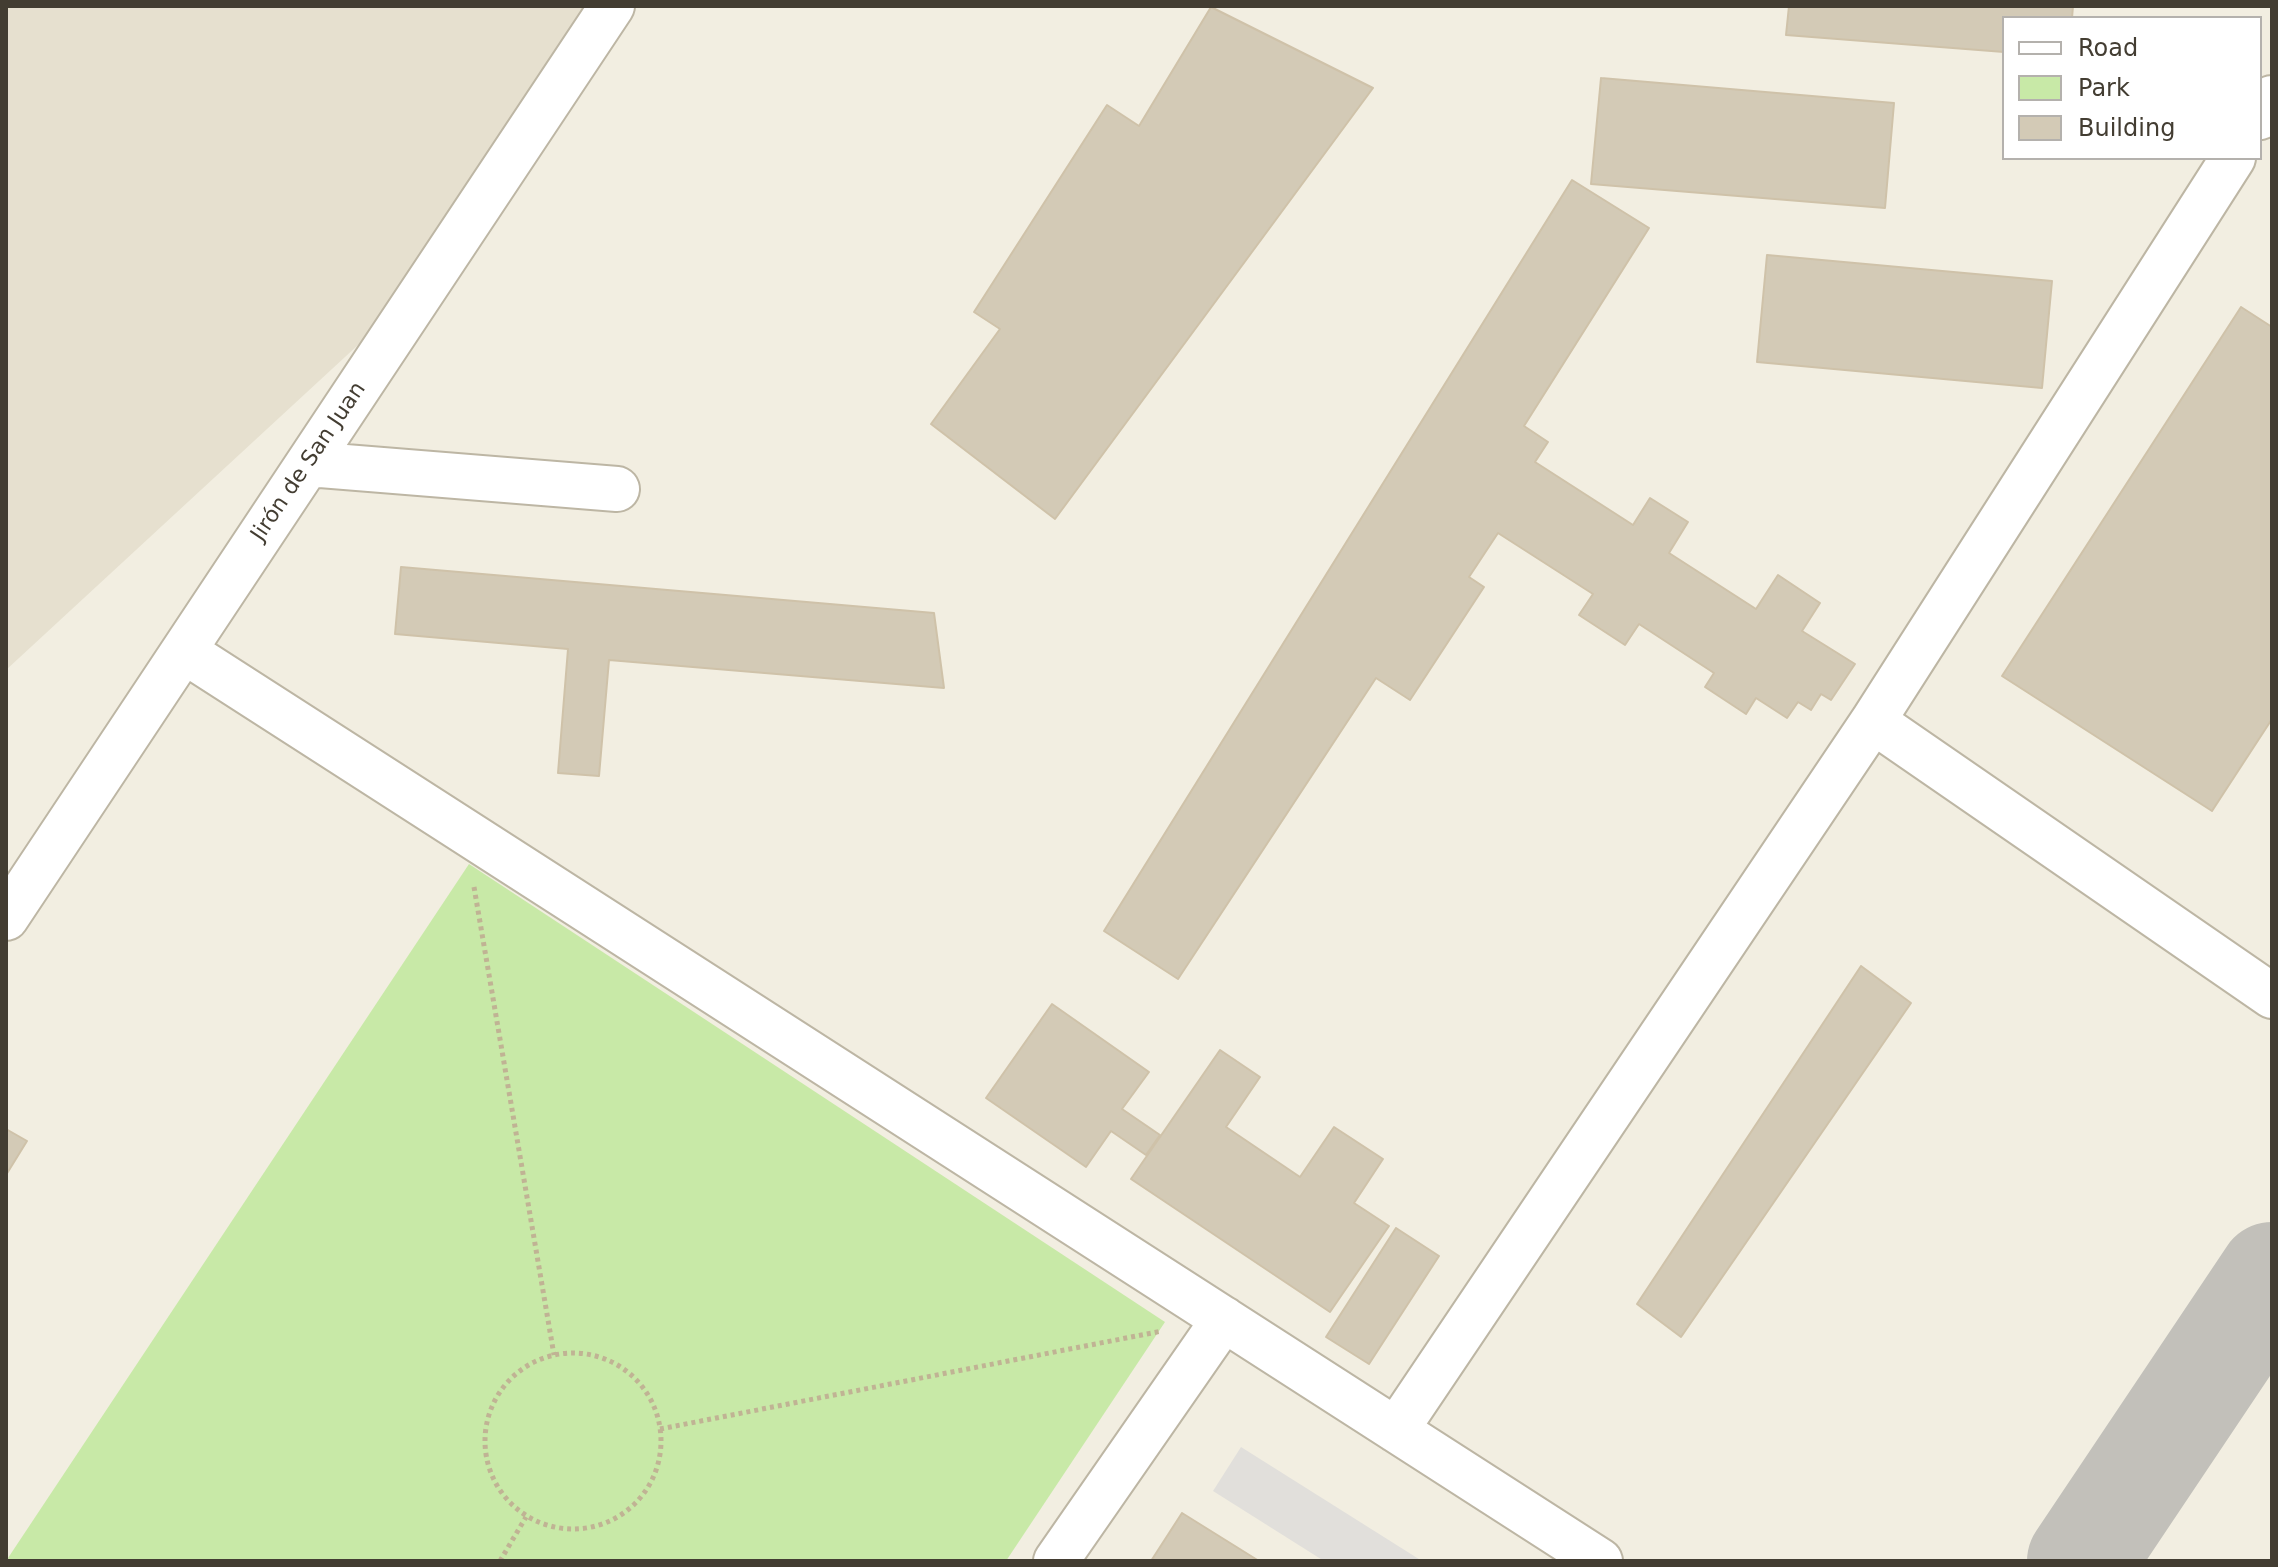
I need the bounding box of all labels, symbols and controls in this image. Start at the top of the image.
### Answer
legend [2002,16,2262,160]
text: Road [2078,34,2138,62]
text: Park [2078,74,2130,102]
text: Building [2078,114,2175,142]
street label: Jirón de San Juan [246,377,372,547]

